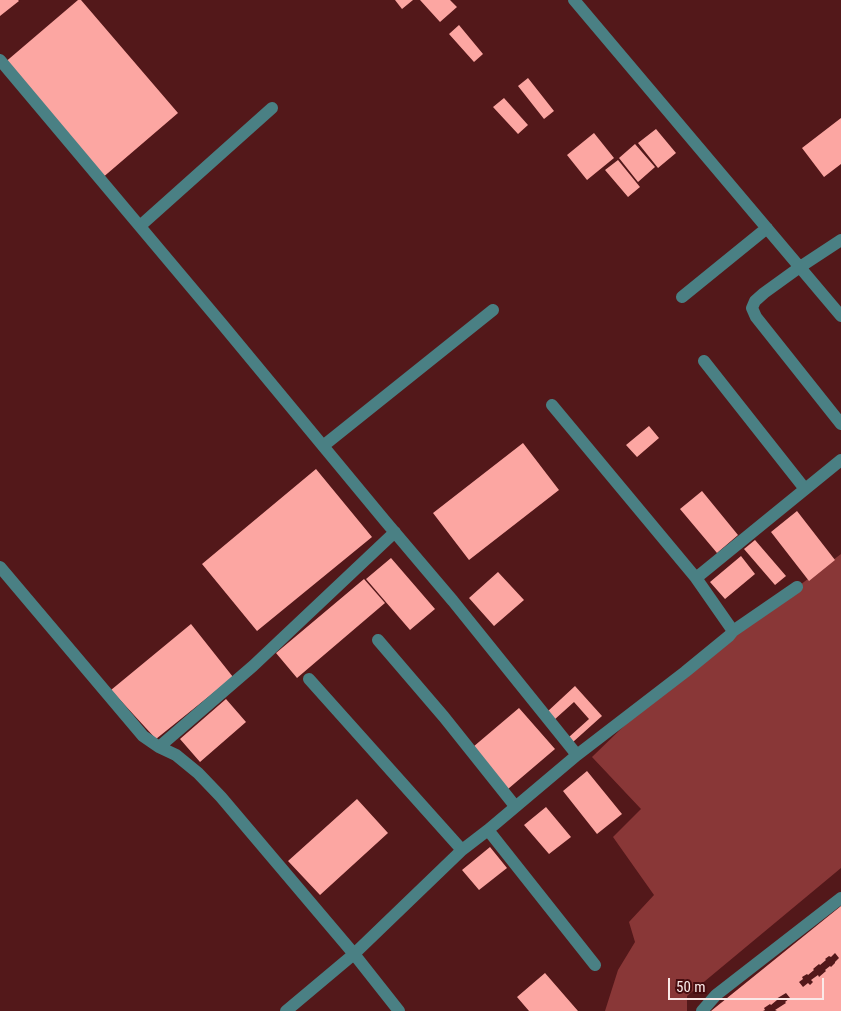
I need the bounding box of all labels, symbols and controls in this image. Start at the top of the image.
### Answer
scale bar [671,968,827,1000]
text: 50 m [676,978,706,996]

